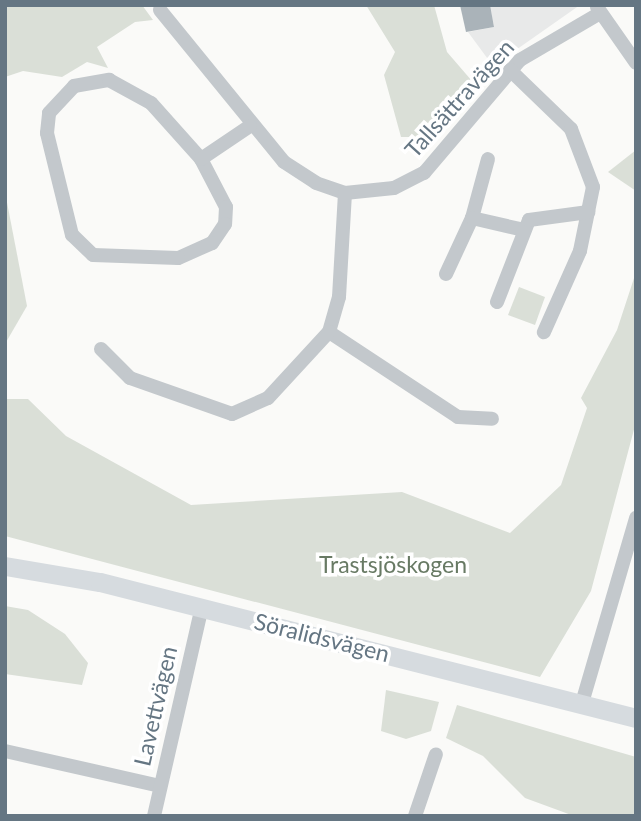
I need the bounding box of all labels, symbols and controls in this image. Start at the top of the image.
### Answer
street label: Tallsättravägen [399,33,519,163]
park label: Trastsjöskogen [319,550,467,578]
street label: Söralidsvägen [251,607,393,667]
street label: Lavettvägen [128,643,182,769]

